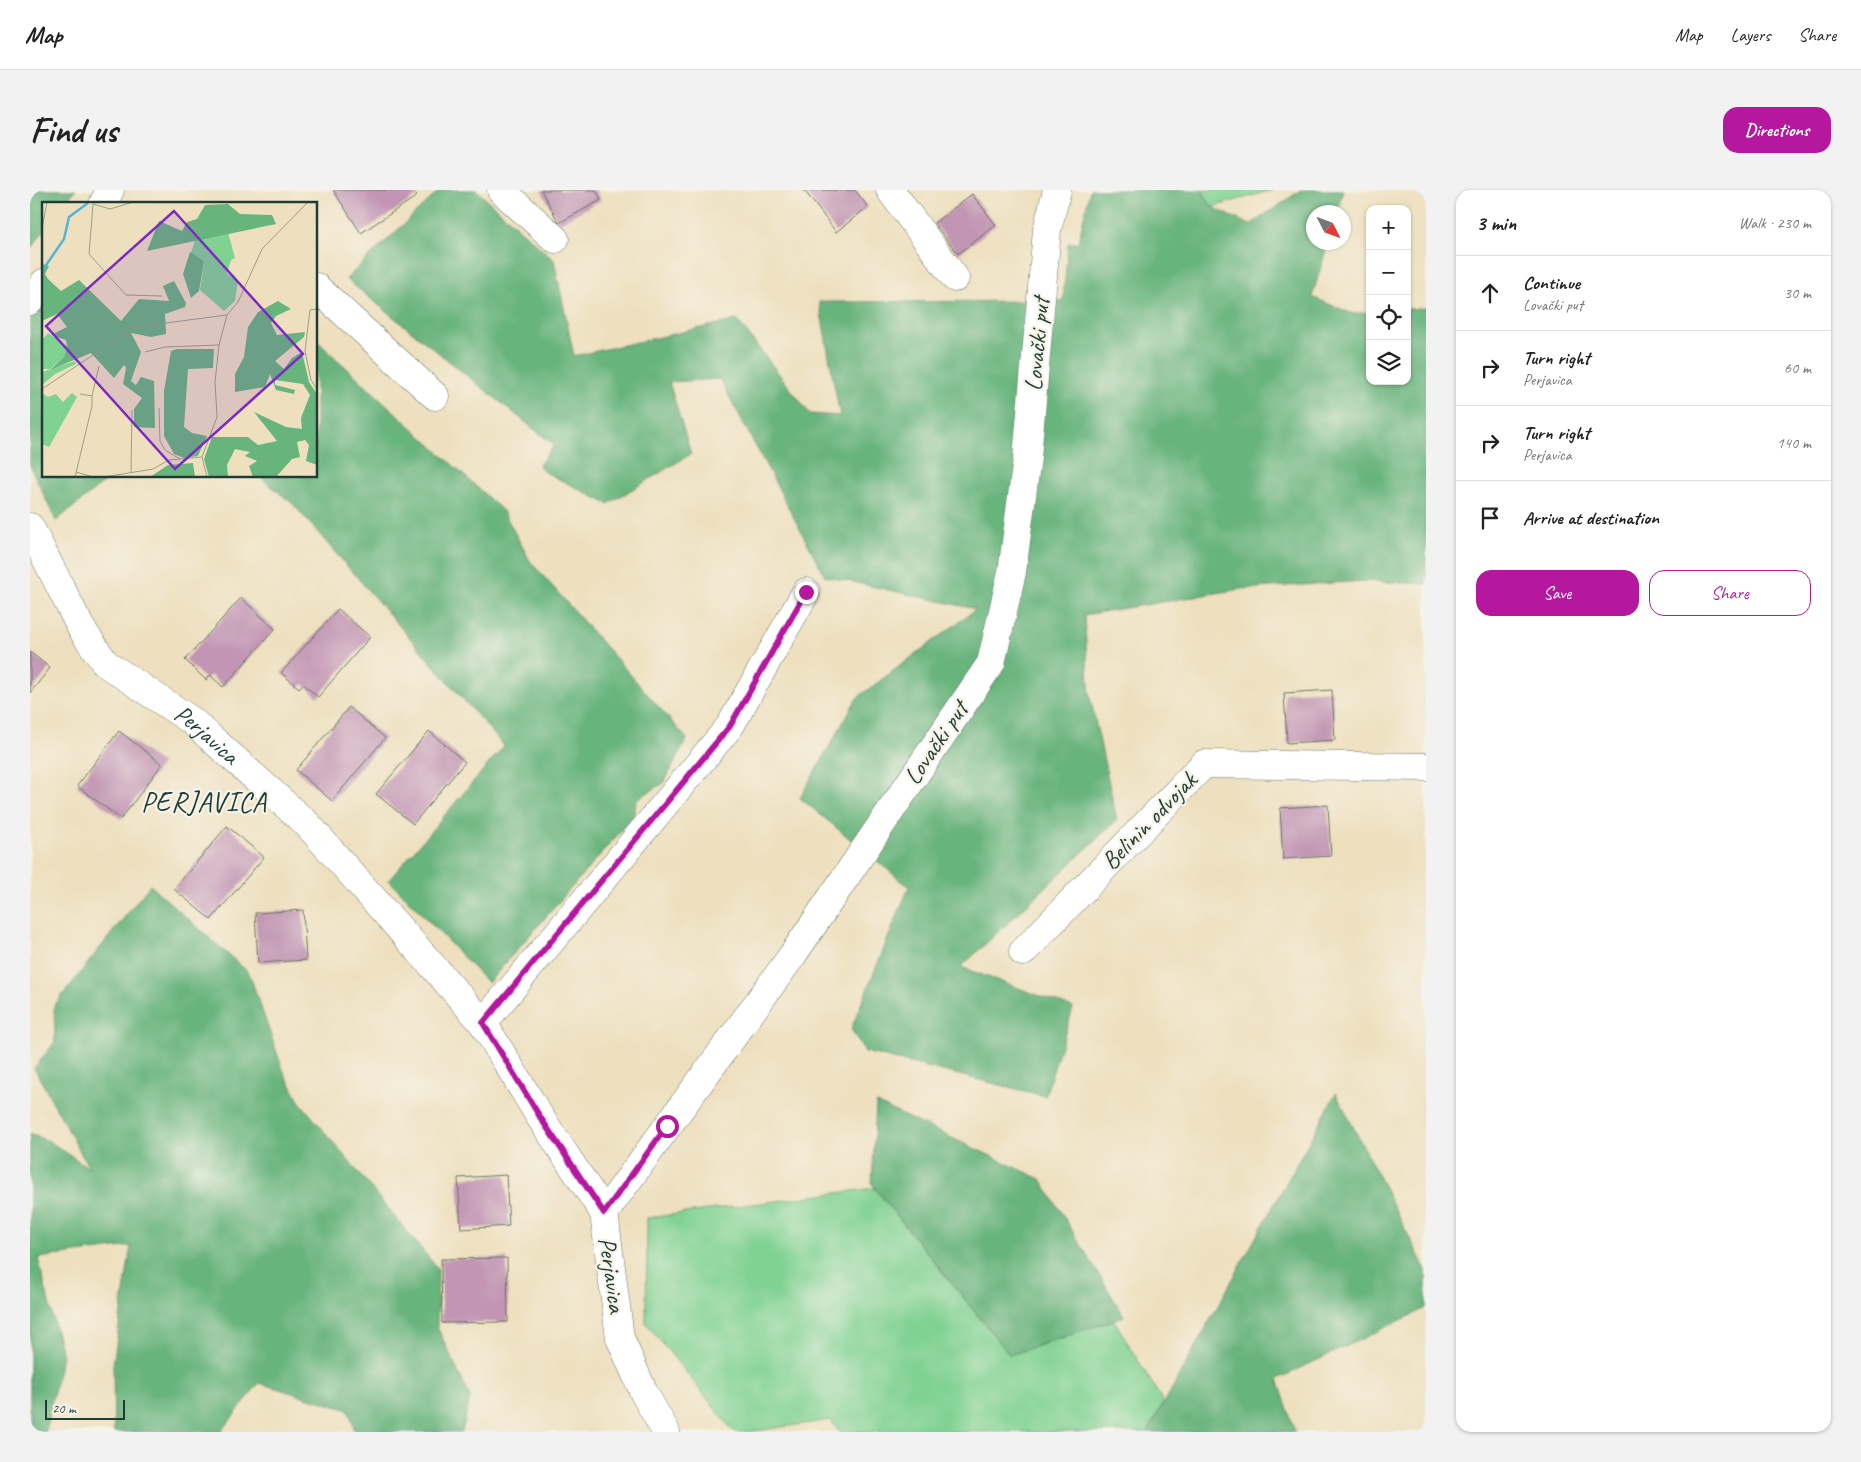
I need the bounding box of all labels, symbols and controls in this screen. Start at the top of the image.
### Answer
text: Map [25,20,62,50]
text: Map [1675,24,1703,46]
text: Layers [1731,24,1770,46]
text: Share [1798,24,1836,46]
button: Directions [1723,107,1831,153]
text: Find us [30,108,117,153]
inset map [42,202,318,478]
north arrow [1306,205,1351,250]
map controls [1366,205,1411,385]
button: + [1366,205,1411,250]
text: 3 min [1476,210,1516,236]
text: Walk · 230 m [1739,213,1811,233]
button: − [1366,250,1411,295]
text: Continue [1523,271,1580,295]
icon: ahead [1476,279,1504,307]
text: 30 m [1784,283,1811,303]
street label: Lovački put [1017,292,1057,392]
button: locate [1366,295,1411,340]
text: Lovački put [1523,295,1583,315]
button: layers [1366,340,1411,385]
text: Turn right [1523,346,1590,370]
icon: right [1476,354,1504,382]
text: 60 m [1784,358,1811,378]
text: Perjavica [1523,370,1572,390]
text: Turn right [1523,421,1590,445]
icon: right [1476,429,1504,457]
text: 140 m [1777,433,1811,453]
text: Perjavica [1523,445,1572,465]
icon: arrive [1476,504,1504,532]
text: Arrive at destination [1523,506,1659,530]
button: Save [1476,570,1639,616]
button: Share [1649,570,1811,616]
route end [795,581,818,604]
street label: Lovački put [896,692,978,791]
street label: Perjavica [168,698,247,773]
street label: Belinin odvojak [1095,764,1205,877]
district label: PERJAVICA [141,784,268,819]
route start [656,1115,679,1138]
street label: Perjavica [591,1235,633,1317]
scale bar [45,1397,125,1420]
text: 20 m [52,1400,76,1417]

